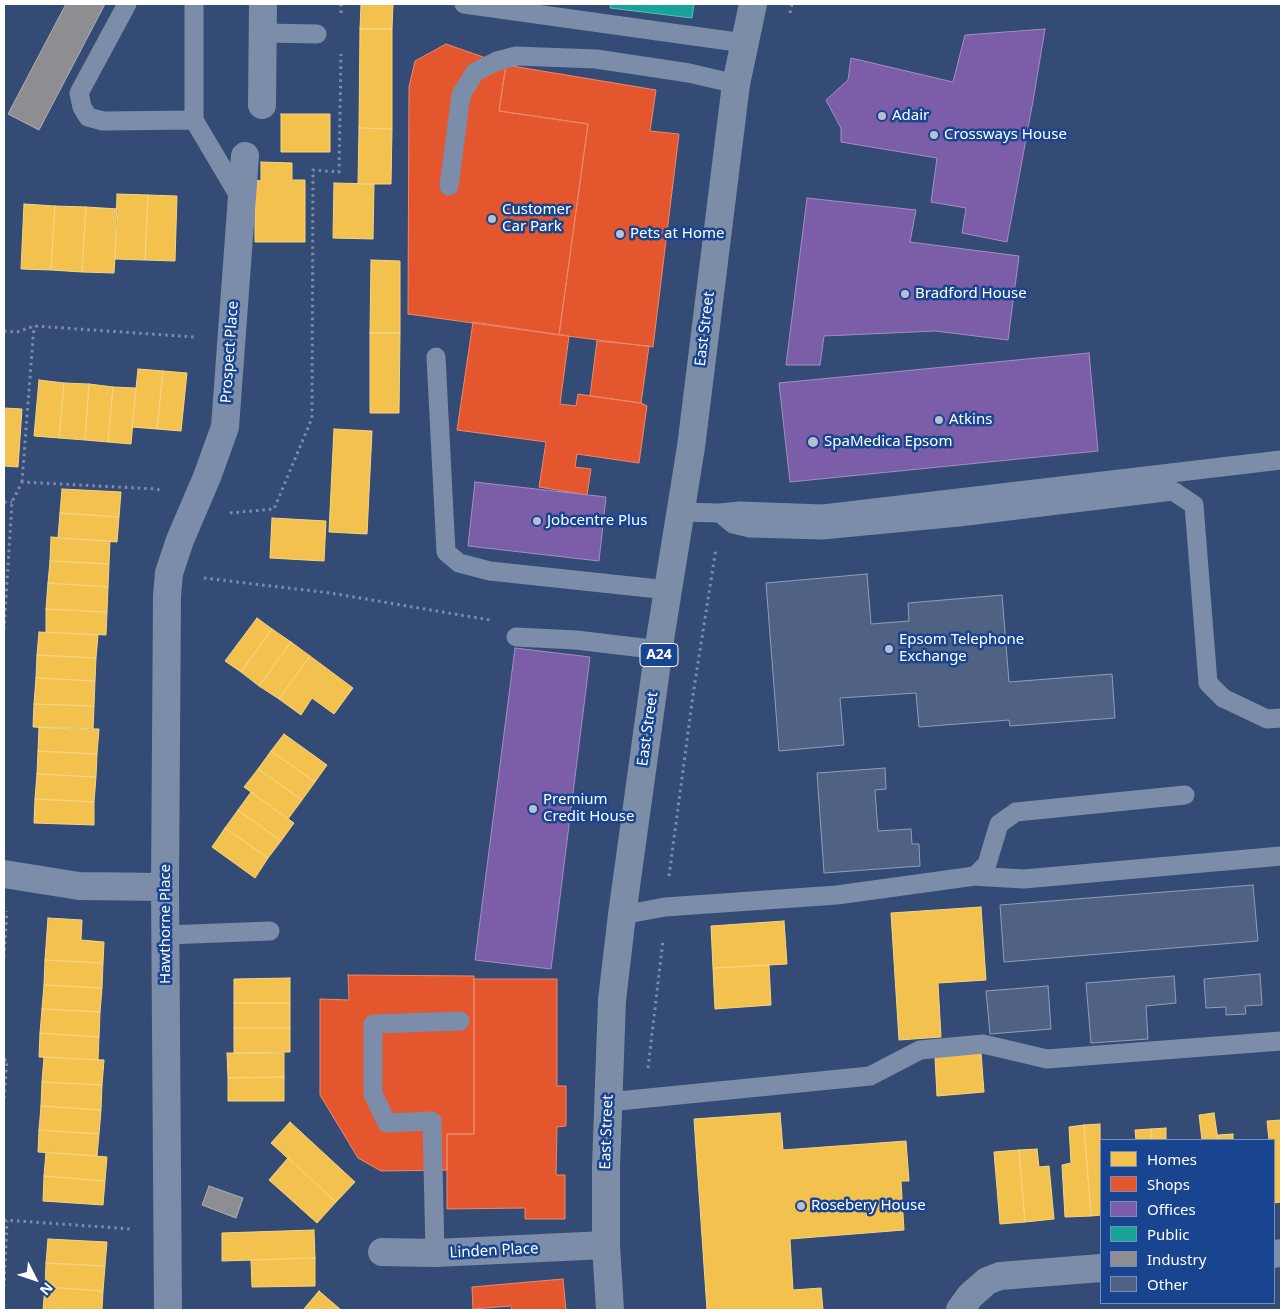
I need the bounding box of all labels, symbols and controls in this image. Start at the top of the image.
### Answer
place label: Adair [892,107,929,125]
marker: Adair [876,110,888,122]
place label: Crossways House [944,126,1067,144]
marker: Crossways House [928,129,940,141]
place label: Customer Car Park [502,201,571,236]
marker: Customer Car Park [486,213,498,225]
place label: Pets at Home [630,225,724,243]
marker: Pets at Home [614,228,626,240]
place label: Bradford House [915,285,1027,303]
marker: Bradford House [899,288,911,300]
street label: East Street [691,291,719,367]
street label: Prospect Place [217,300,243,404]
place label: Atkins [949,411,992,429]
marker: Atkins [933,414,945,426]
place label: SpaMedica Epsom [824,433,952,451]
marker: SpaMedica Epsom [806,435,820,449]
place label: Jobcentre Plus [547,512,647,530]
marker: Jobcentre Plus [531,515,543,527]
place label: Epsom Telephone Exchange [899,631,1024,666]
marker: Epsom Telephone Exchange [883,643,895,655]
road number: A24 [640,644,678,666]
street label: East Street [634,691,662,767]
place label: Premium Credit House [543,791,634,826]
marker: Premium Credit House [527,803,539,815]
street label: Hawthorne Place [157,864,175,984]
street label: East Street [597,1094,617,1170]
legend [1100,1139,1275,1304]
text: Homes [1147,1149,1197,1169]
text: Shops [1147,1174,1190,1194]
place label: Rosebery House [811,1197,926,1215]
text: Offices [1147,1199,1196,1219]
marker: Rosebery House [795,1200,807,1212]
text: Public [1147,1224,1190,1244]
street label: Linden Place [449,1240,539,1262]
text: Industry [1147,1249,1206,1269]
north arrow [10,1254,60,1304]
text: Other [1147,1274,1188,1294]
text: N [36,1279,58,1300]

